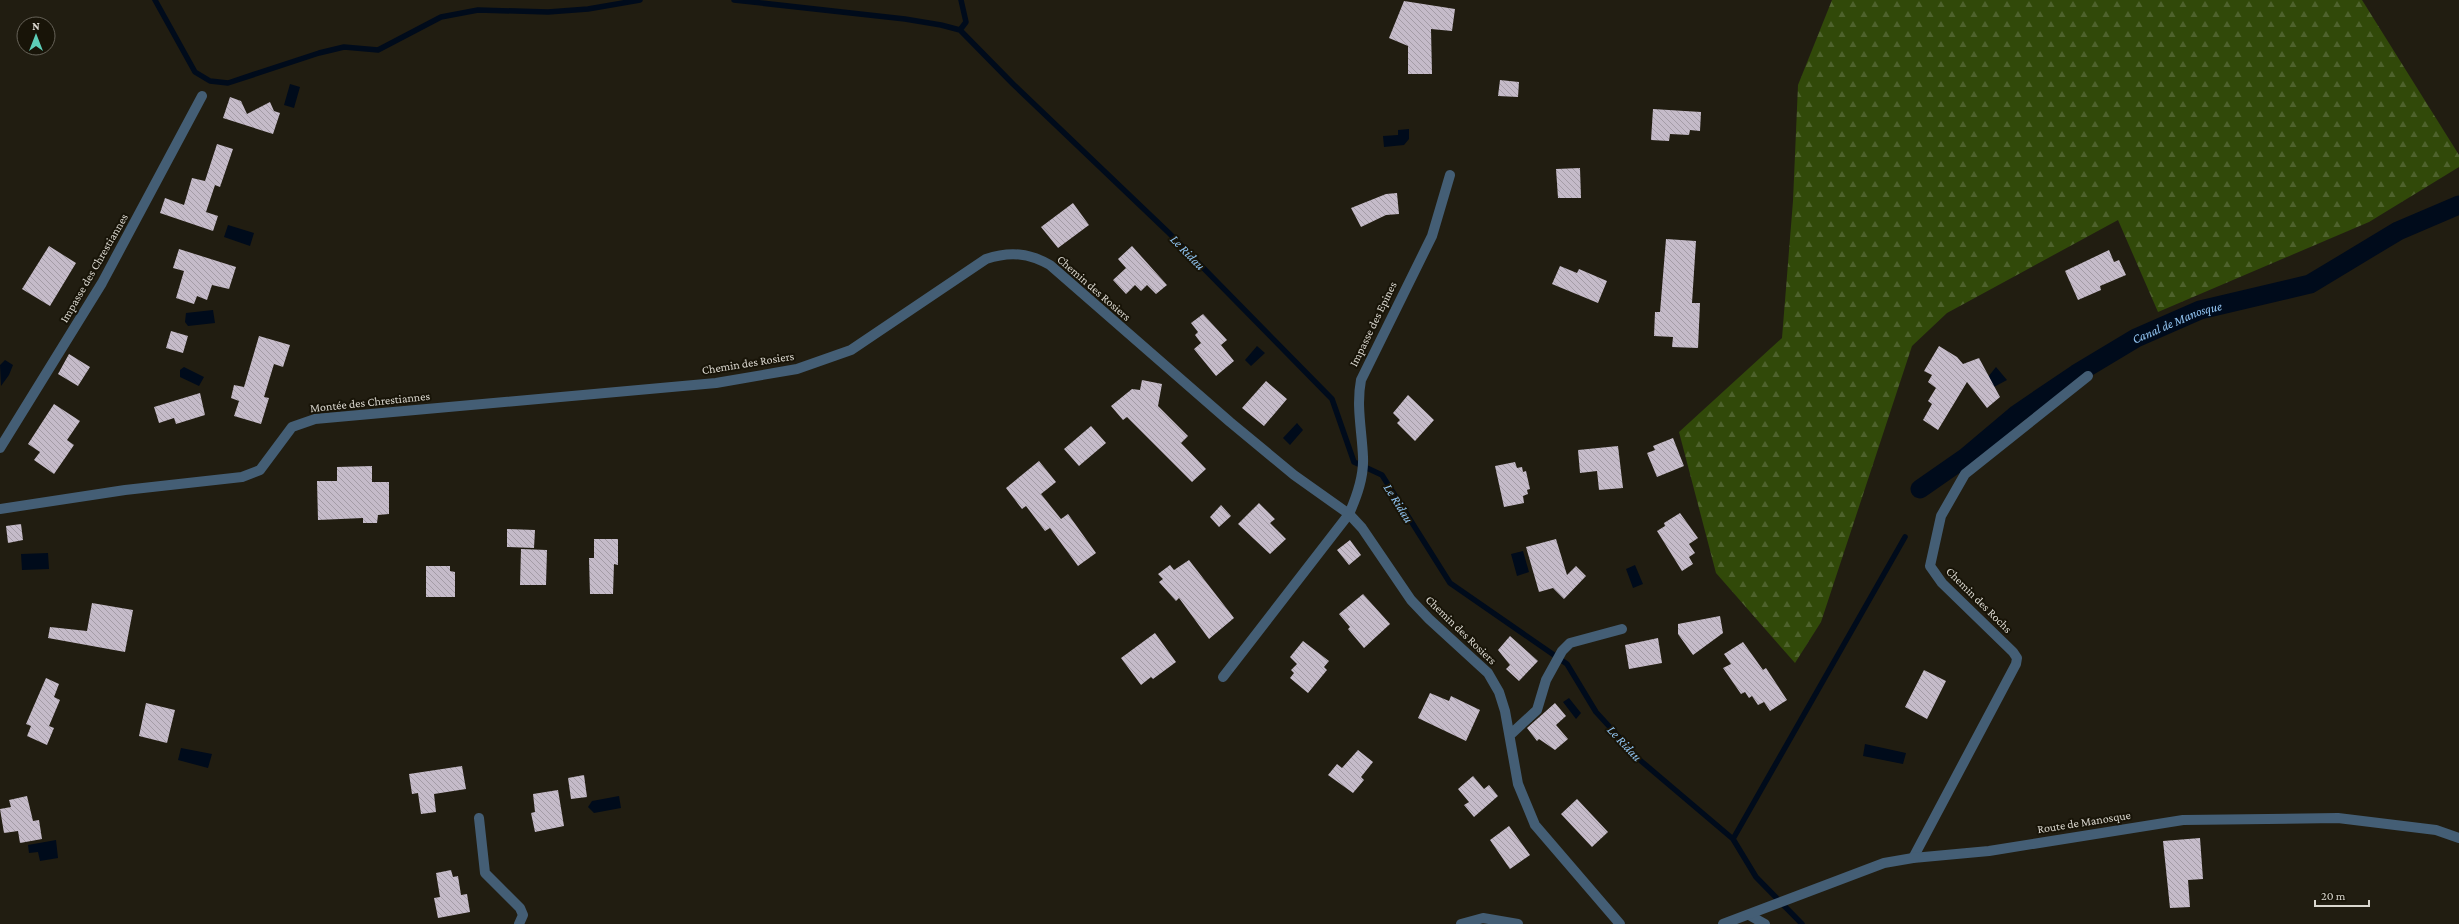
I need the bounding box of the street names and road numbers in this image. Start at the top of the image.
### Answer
street label: Impasse des Chrestiannes [57,211,131,325]
street label: Chemin des Rosiers [1054,252,1134,324]
street label: Impasse des Epines [1346,279,1400,369]
street label: Chemin des Rosiers [701,349,795,377]
street label: Montée des Chrestiannes [309,389,431,415]
street label: Chemin des Rochs [1943,564,2015,636]
street label: Chemin des Rosiers [1423,593,1500,668]
street label: Route de Manosque [2036,808,2132,836]

